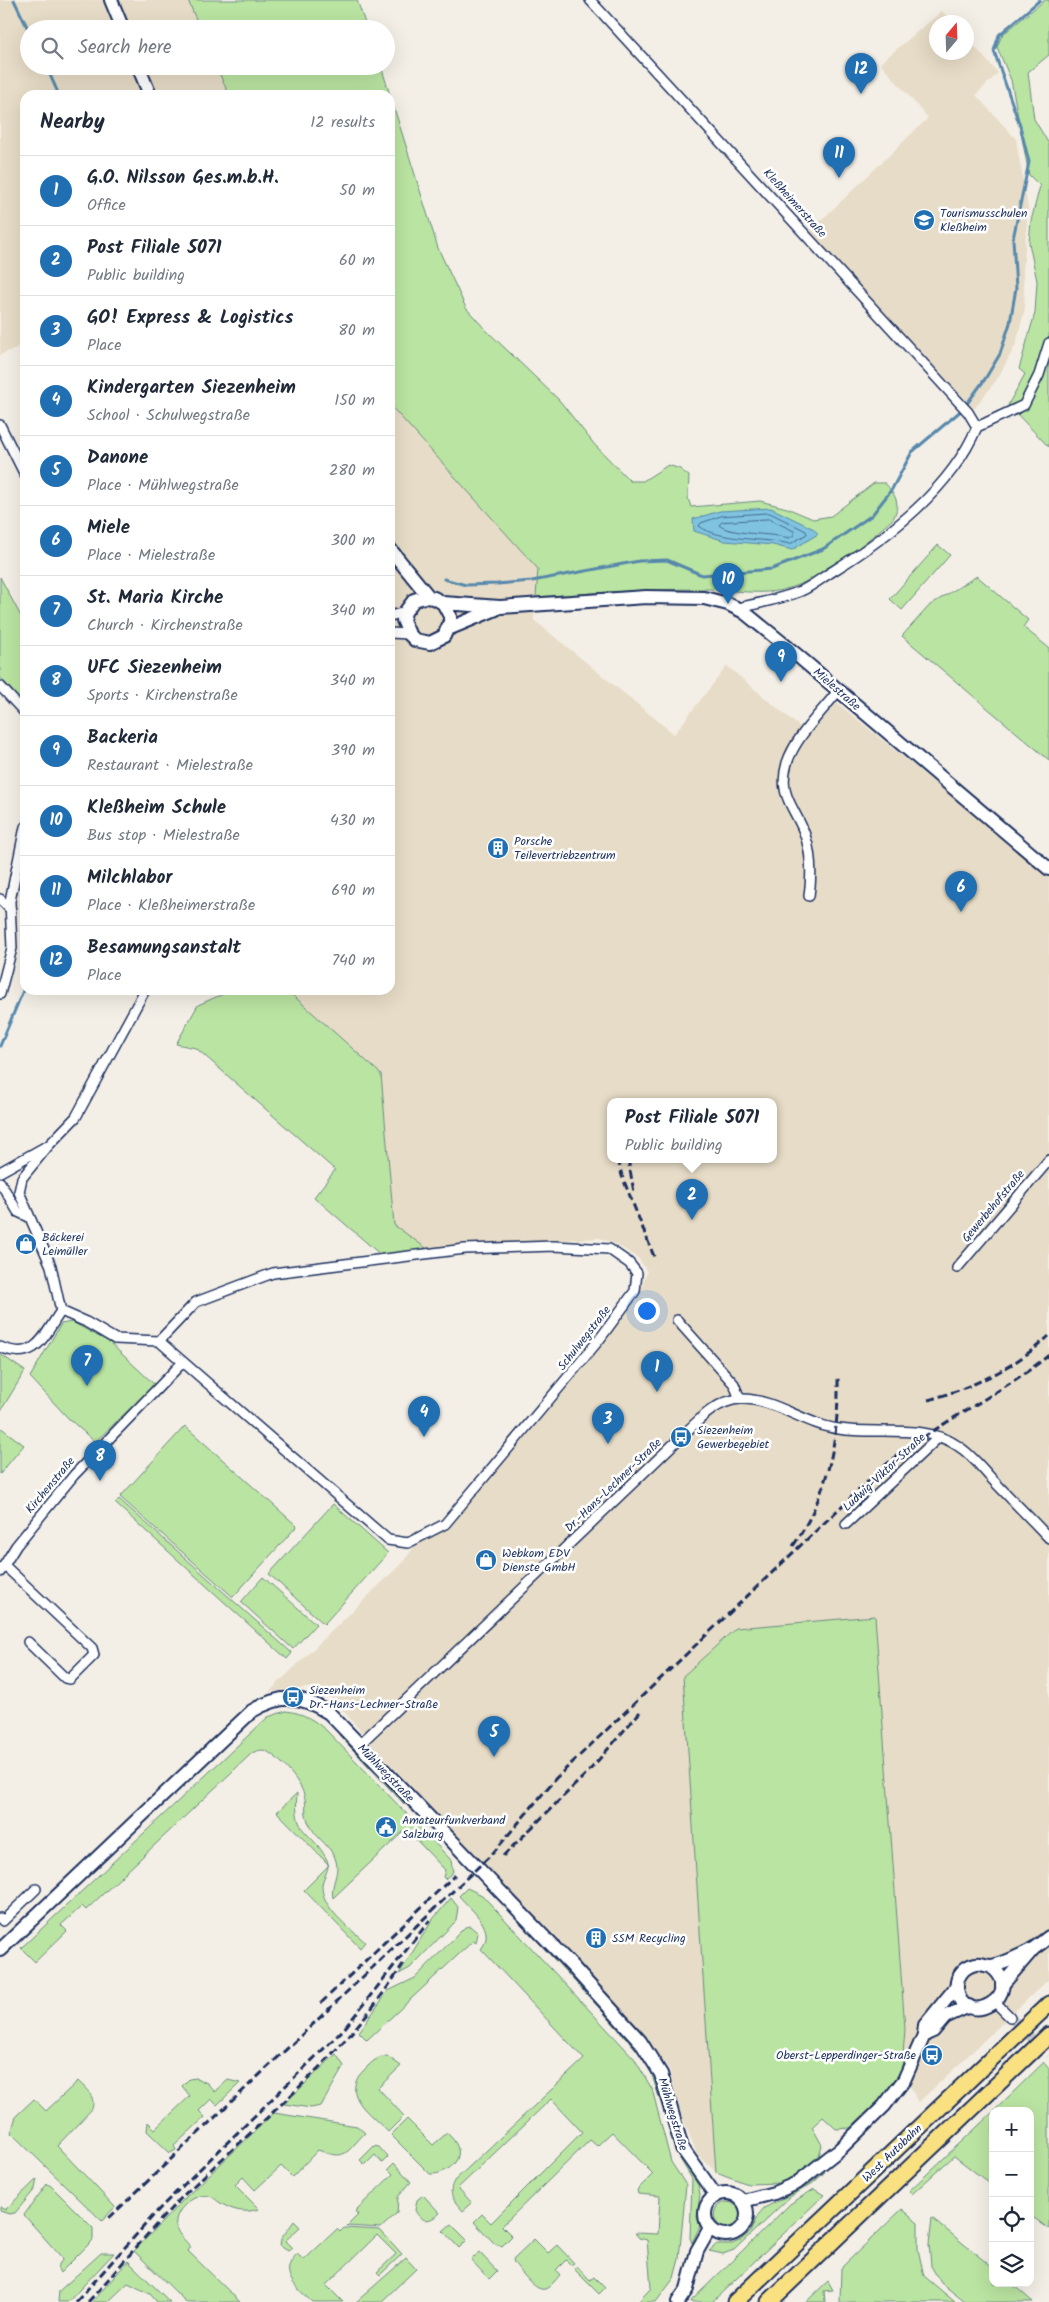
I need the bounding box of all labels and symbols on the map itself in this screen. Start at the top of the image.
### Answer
north arrow [929,15,974,60]
pin: 12 [845,53,877,94]
pin: 11 [823,137,855,178]
street label: Kleßheimerstraße [758,164,831,243]
place label: Tourismusschulen Kleßheim [940,204,1027,237]
school or university icon: Tourismusschulen Kleßheim [912,208,936,232]
pin: 10 [712,563,744,604]
pin: 9 [765,641,797,682]
street label: Mielestraße [809,663,865,716]
place label: Porsche Teilevertriebzentrum [514,832,616,865]
building icon: Porsche Teilevertriebzentrum [486,836,510,860]
pin: 6 [945,871,977,912]
street label: Gewerbehofstraße [957,1165,1030,1247]
pin: 2 [676,1179,708,1220]
place label: Bäckerei Leimüller [42,1228,88,1261]
shop icon: Bäckerei Leimüller [14,1232,38,1256]
your location [634,1298,660,1324]
street label: Schulwegstraße [553,1301,616,1375]
pin: 7 [71,1345,103,1386]
pin: 1 [641,1351,673,1392]
pin: 4 [408,1396,440,1437]
pin: 3 [592,1403,624,1444]
place label: Siezenheim Gewerbegebiet [697,1421,770,1454]
bus stop icon: Siezenheim Gewerbegebiet [669,1425,693,1449]
street label: Ludwig-Viktor-Straße [838,1428,931,1516]
street label: Dr.-Hans-Lechner-Straße [560,1433,667,1537]
pin: 8 [84,1440,116,1481]
street label: Kirchenstraße [21,1452,80,1518]
place label: Webkom EDV Dienste GmbH [502,1544,576,1577]
shop icon: Webkom EDV Dienste GmbH [474,1548,498,1572]
place label: Siezenheim Dr.-Hans-Lechner-Straße [309,1681,438,1714]
bus stop icon: Siezenheim Dr.-Hans-Lechner-Straße [281,1685,305,1709]
pin: 5 [478,1716,510,1757]
street label: Mühlwegstraße [353,1740,419,1808]
place label: Amateurfunkverband Salzburg [402,1811,506,1844]
public building icon: Amateurfunkverband Salzburg [374,1815,398,1839]
building icon: SSM Recycling [584,1926,608,1950]
place label: SSM Recycling [612,1929,686,1948]
bus stop icon: Oberst-Lepperdinger-Straße [920,2043,944,2067]
place label: Oberst-Lepperdinger-Straße [776,2046,917,2065]
street label: Mühlwegstraße [652,2075,693,2154]
street label: West Autobahn [858,2120,927,2187]

